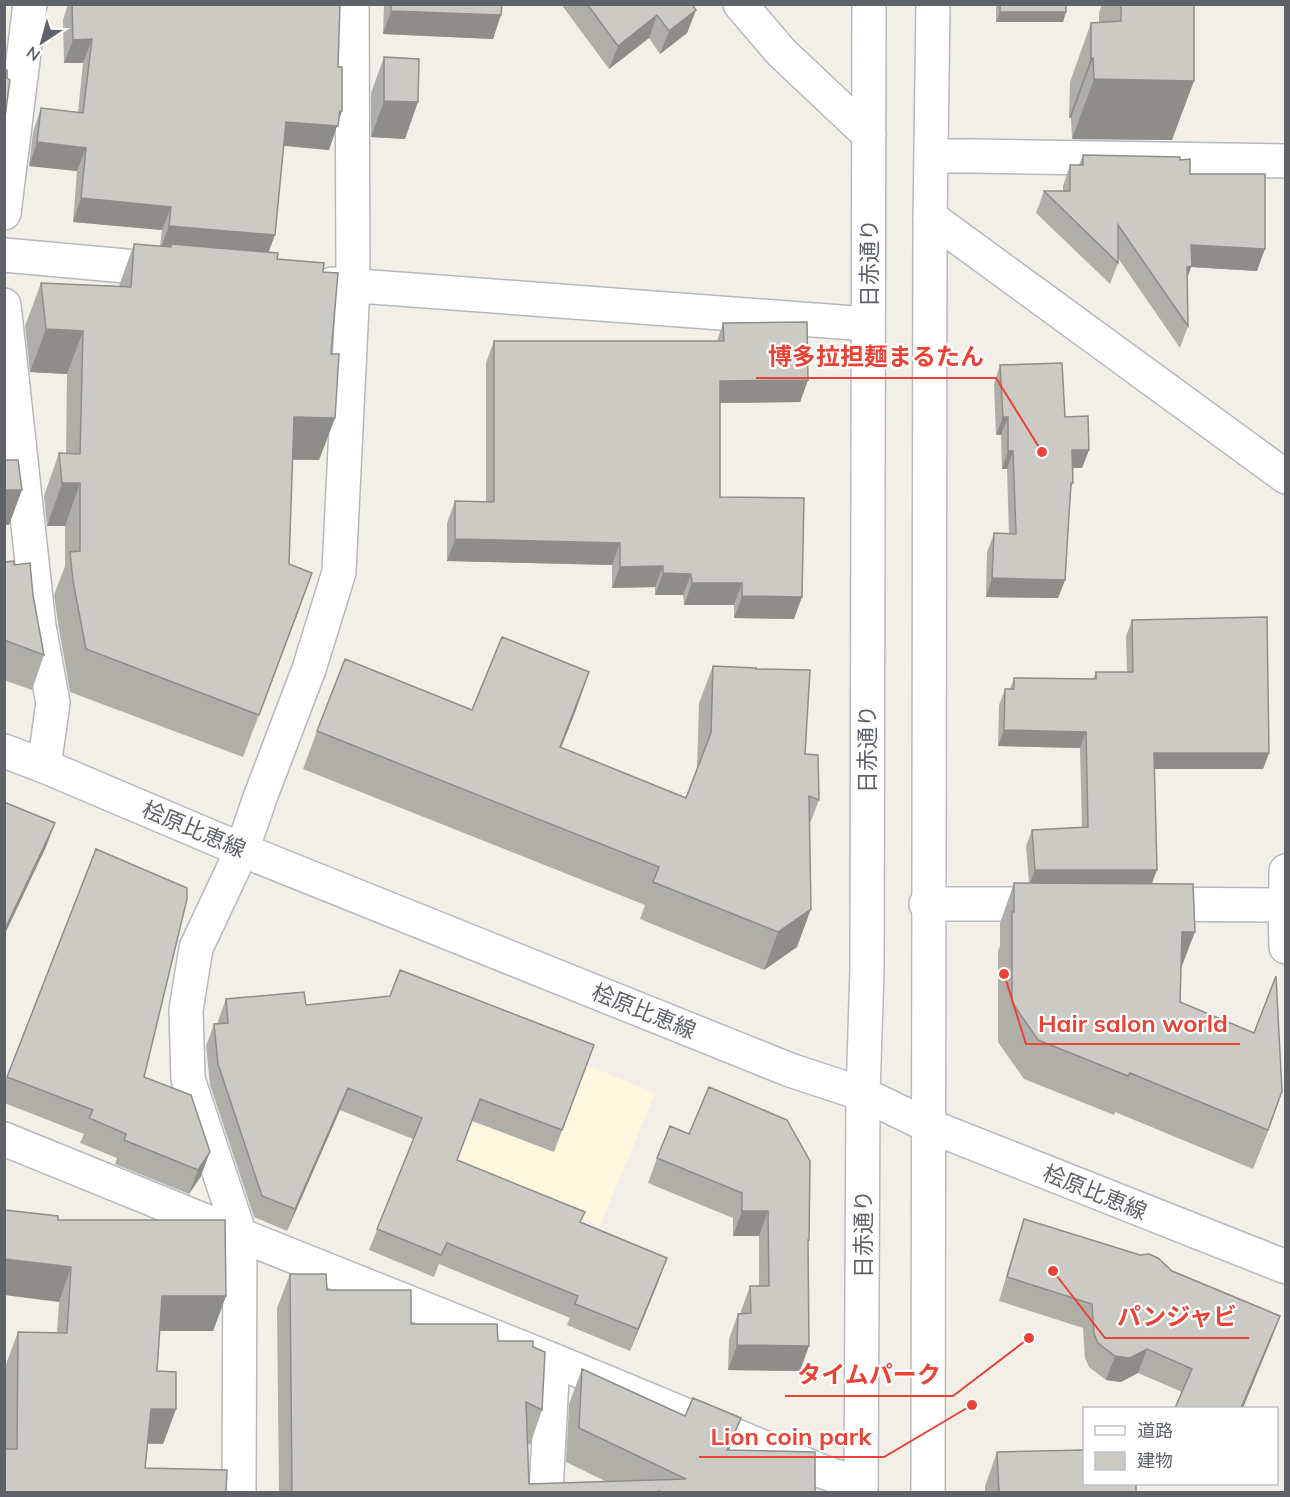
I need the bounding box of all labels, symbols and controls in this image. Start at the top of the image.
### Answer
north arrow [12,12,72,72]
text: N [22,42,44,66]
street label: 日赤通り [855,219,883,307]
callout: 博多拉担麺まるたん [756,336,996,378]
text: 博多拉担麺まるたん [768,341,984,371]
street label: 日赤通り [853,705,881,793]
street label: 桧原比恵線 [138,795,250,863]
street label: 桧原比恵線 [588,977,700,1045]
callout: Hair salon world [1026,1002,1240,1044]
text: Hair salon world [1038,1008,1228,1038]
street label: 桧原比恵線 [1039,1158,1151,1226]
street label: 日赤通り [849,1190,877,1278]
callout: パンジャビ [1105,1296,1249,1338]
text: パンジャビ [1117,1301,1237,1331]
callout: タイムパーク [785,1354,953,1396]
text: タイムパーク [797,1359,941,1389]
legend [1083,1407,1278,1485]
callout: Lion coin park [699,1415,884,1457]
text: 道路 [1137,1419,1173,1442]
text: Lion coin park [711,1421,872,1451]
text: 建物 [1137,1449,1173,1472]

